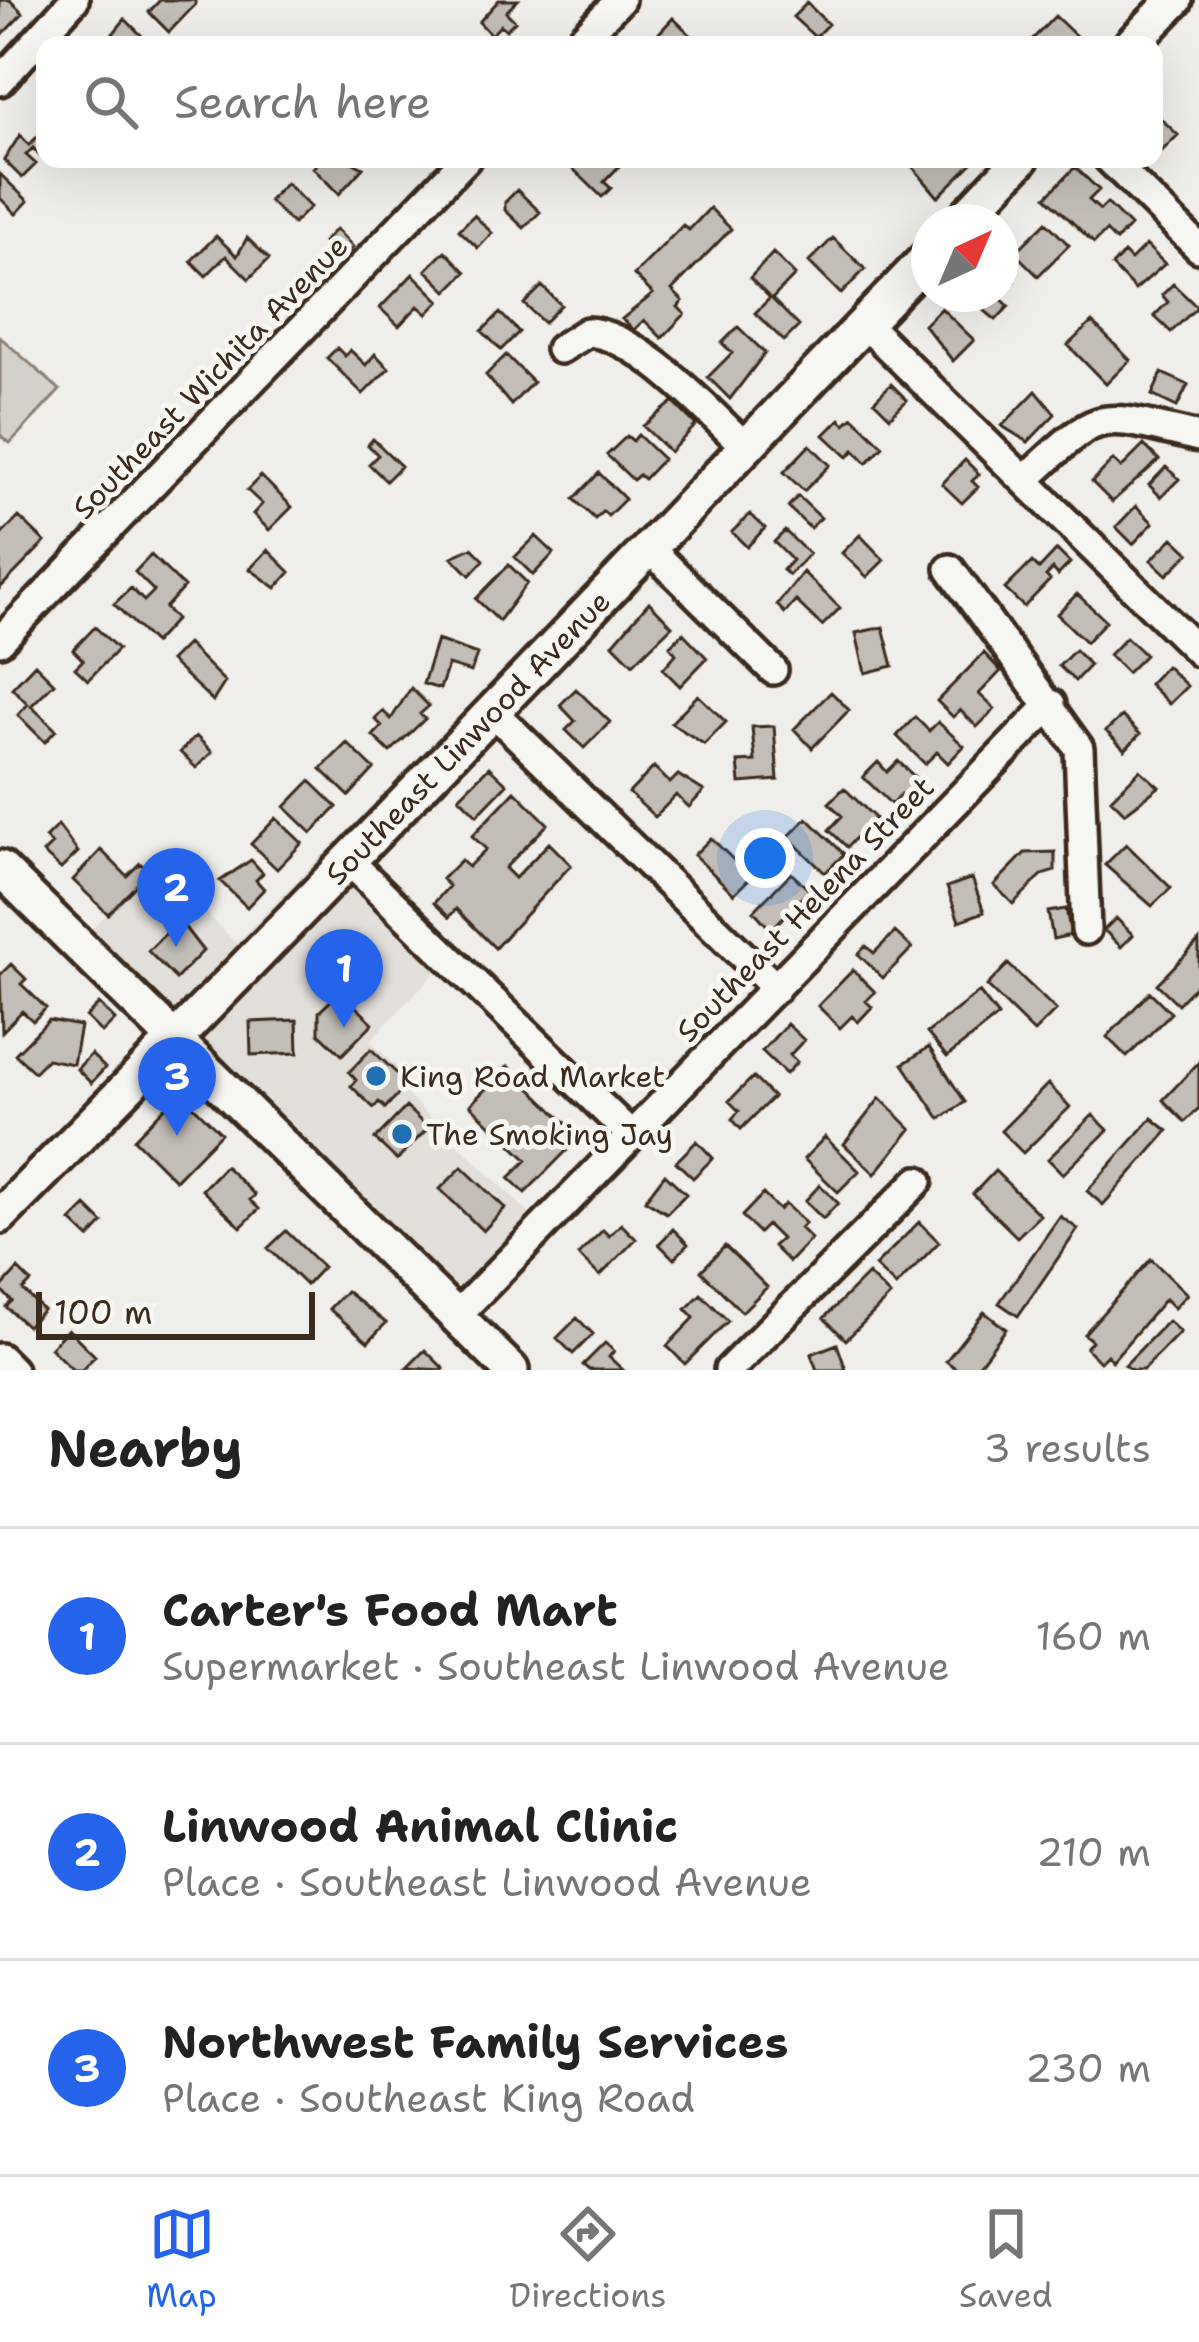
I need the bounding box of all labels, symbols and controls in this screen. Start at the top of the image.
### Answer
search box [36,36,1163,168]
icon: search [78,69,144,135]
text: Search here [174,72,431,132]
north arrow [911,204,1019,312]
street label: Southeast Wichita Avenue [63,226,357,528]
street label: Southeast Linwood Avenue [316,581,619,894]
street label: Southeast Helena Street [667,767,943,1051]
your location [735,828,795,888]
pin: 2 [137,848,215,947]
pin: 1 [305,929,383,1028]
pin: 3 [138,1037,216,1136]
place label: King Road Market [400,1056,665,1097]
marker: King Road Market [363,1063,389,1089]
place label: The Smoking Jay [426,1114,673,1155]
marker: The Smoking Jay [389,1121,415,1147]
scale bar [36,1286,315,1339]
text: 100 m [54,1290,153,1335]
text: Nearby [48,1414,243,1482]
text: 3 results [984,1422,1151,1474]
text: Carter's Food Mart [162,1580,618,1640]
text: 1 [78,1610,96,1662]
text: 160 m [1036,1610,1151,1662]
text: Supermarket · Southeast Linwood Avenue [162,1640,950,1692]
text: Linwood Animal Clinic [162,1796,678,1856]
text: 2 [73,1826,101,1878]
text: 210 m [1036,1826,1151,1878]
text: Place · Southeast Linwood Avenue [162,1856,812,1908]
text: Northwest Family Services [162,2012,788,2072]
text: 3 [73,2042,101,2094]
text: 230 m [1025,2042,1151,2094]
text: Place · Southeast King Road [162,2072,695,2124]
tab: Map [146,2201,217,2318]
tab: Directions [509,2201,667,2318]
tab: Saved [959,2201,1053,2318]

